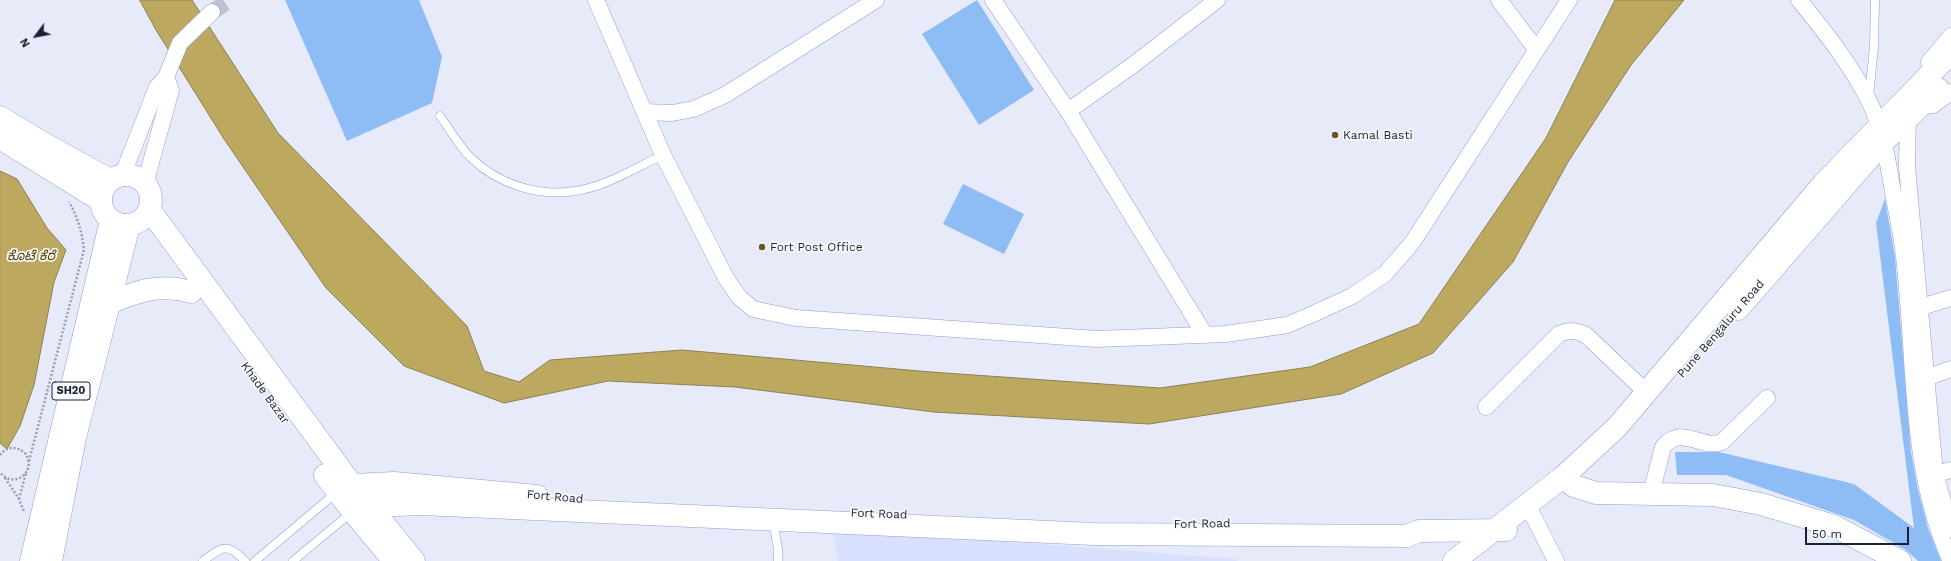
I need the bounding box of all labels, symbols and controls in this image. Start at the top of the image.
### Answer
north arrow [16,16,56,56]
text: N [18,36,33,50]
place label: Kamal Basti [1343,128,1413,142]
marker: Kamal Basti [1330,130,1340,140]
place label: Fort Post Office [770,240,863,254]
marker: Fort Post Office [757,242,767,252]
water label: ಕೊಟೆ ಕೆರೆ [7,248,55,264]
street label: Pune Bengaluru Road [1674,277,1768,381]
street label: Khade Bazar [238,359,292,427]
road number: SH20 [52,382,90,400]
street label: Fort Road [526,487,584,507]
street label: Fort Road [850,506,908,522]
street label: Fort Road [1173,516,1231,532]
scale bar [1807,519,1911,545]
text: 50 m [1812,527,1842,541]

